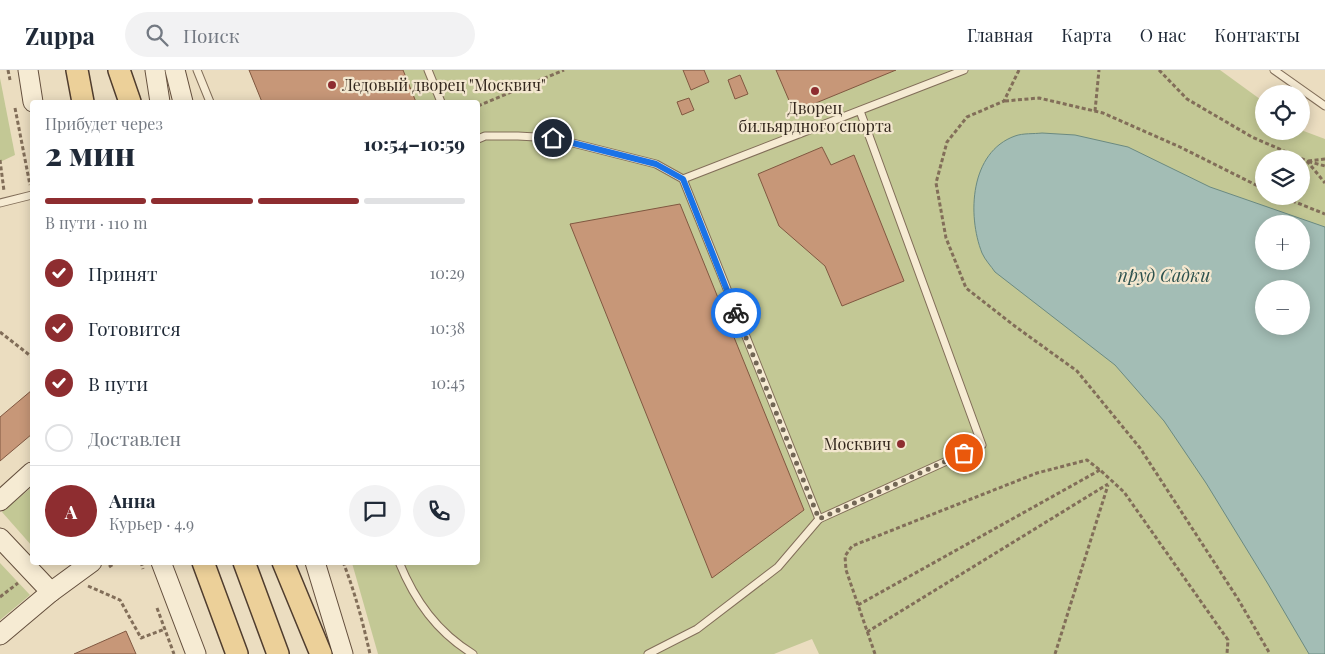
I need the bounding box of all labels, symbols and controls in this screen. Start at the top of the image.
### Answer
search box [125,12,475,57]
text: Zuppa [25,19,95,51]
icon: search [143,21,171,49]
text: Поиск [183,22,240,48]
text: Главная [967,23,1033,47]
text: Карта [1061,23,1112,47]
text: О нас [1140,23,1186,47]
text: Контакты [1214,23,1300,47]
place label: Ледовый дворец "Москвич" [341,74,546,95]
marker: Ледовый дворец "Москвич" [326,79,338,91]
marker: Дворец бильярдного спорта [809,85,821,97]
map controls [1255,85,1310,335]
button: locate [1255,85,1310,140]
place label: Дворец бильярдного спорта [738,97,892,136]
text: Прибудет через [45,113,163,134]
pin [532,117,574,159]
icon: home [539,124,567,152]
text: 10:54–10:59 [363,130,465,156]
text: 2 мин [45,131,135,174]
button: layers [1255,150,1310,205]
text: В пути · 110 m [45,212,148,233]
button: + [1255,215,1310,270]
icon: check [45,259,73,287]
text: Принят [88,260,157,286]
text: 10:29 [429,262,465,283]
water label: пруд Садки [1118,263,1210,287]
button: − [1255,280,1310,335]
courier [711,288,761,338]
icon: bike [722,299,750,327]
icon: check [45,314,73,342]
text: Готовится [88,315,181,341]
text: 10:38 [430,317,465,338]
icon: check [45,369,73,397]
text: В пути [88,370,148,396]
text: 10:45 [431,372,465,393]
text: Доставлен [88,425,181,451]
pin [943,432,985,474]
place label: Москвич [824,433,891,454]
marker: Москвич [895,438,907,450]
icon: bag [950,439,978,467]
button: chat [349,485,401,537]
button: phone [413,485,465,537]
text: Анна [109,487,156,513]
text: А [65,498,77,524]
text: Курьер · 4.9 [109,513,194,534]

